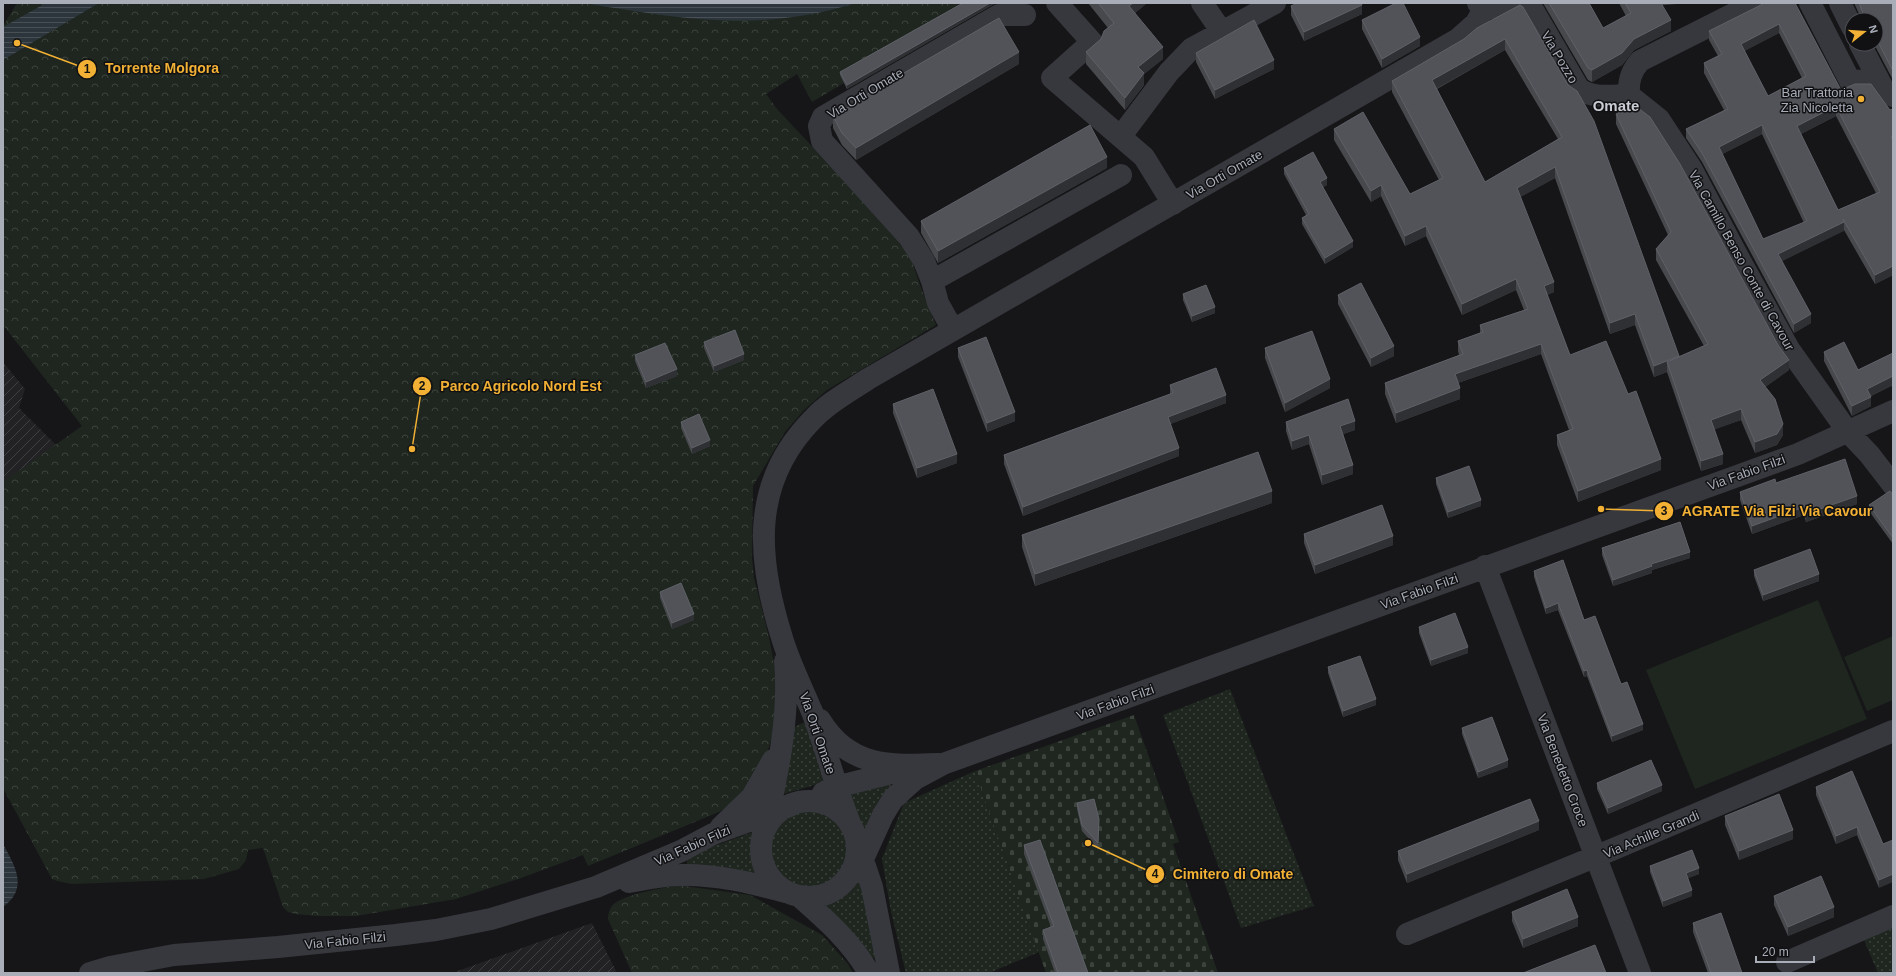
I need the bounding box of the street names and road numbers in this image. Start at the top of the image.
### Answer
street label: Via Pozzo [1538,28,1581,86]
street label: Via Orti Omate [825,65,906,122]
street label: Via Orti Omate [1183,147,1265,202]
street label: Via Camillo Benso Conte di Cavour [1686,168,1798,353]
street label: Via Fabio Filzi [1705,451,1787,493]
street label: Via Fabio Filzi [1378,570,1460,612]
street label: Via Fabio Filzi [1074,681,1156,723]
street label: Via Orti Omate [796,690,839,776]
street label: Via Benedetto Croce [1534,712,1591,829]
street label: Via Achille Grandi [1601,808,1701,861]
street label: Via Fabio Filzi [652,822,733,869]
street label: Via Fabio Filzi [304,929,386,952]

